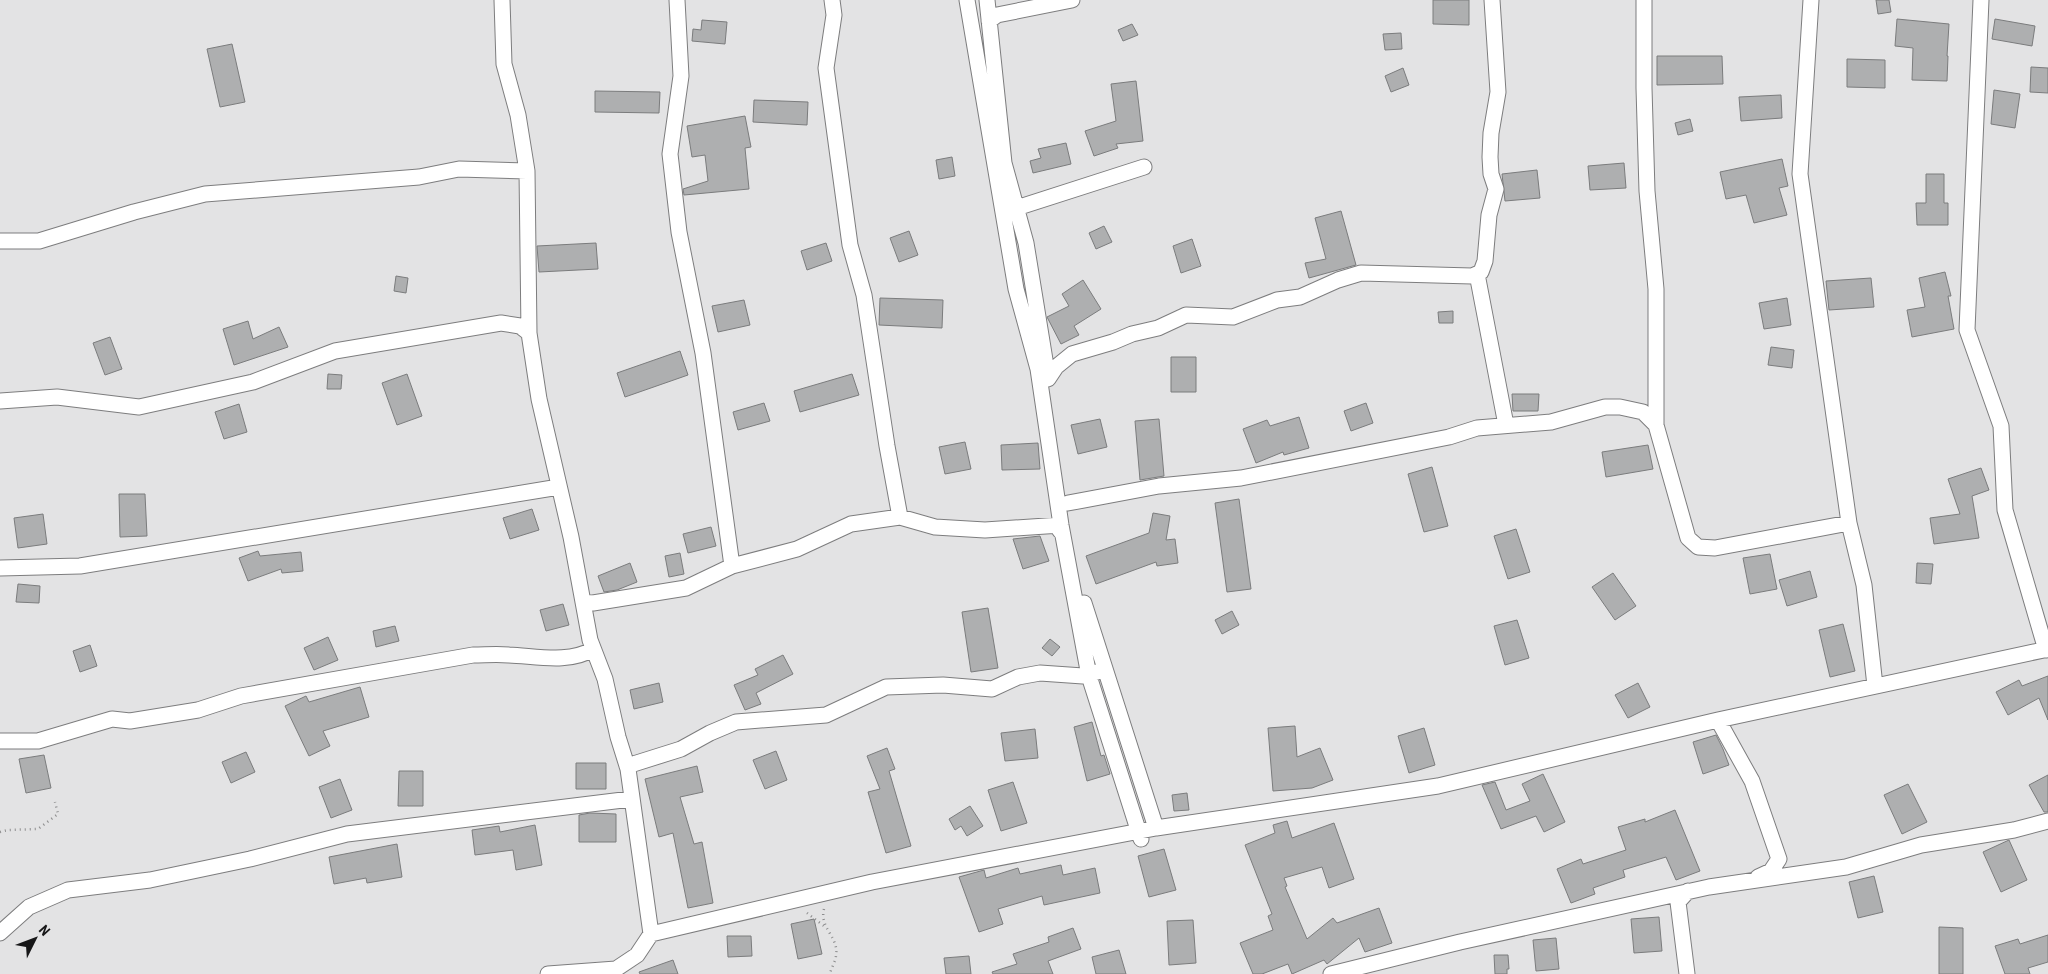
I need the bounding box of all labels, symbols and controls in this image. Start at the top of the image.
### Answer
north arrow [10,914,60,964]
text: N [36,922,53,939]

